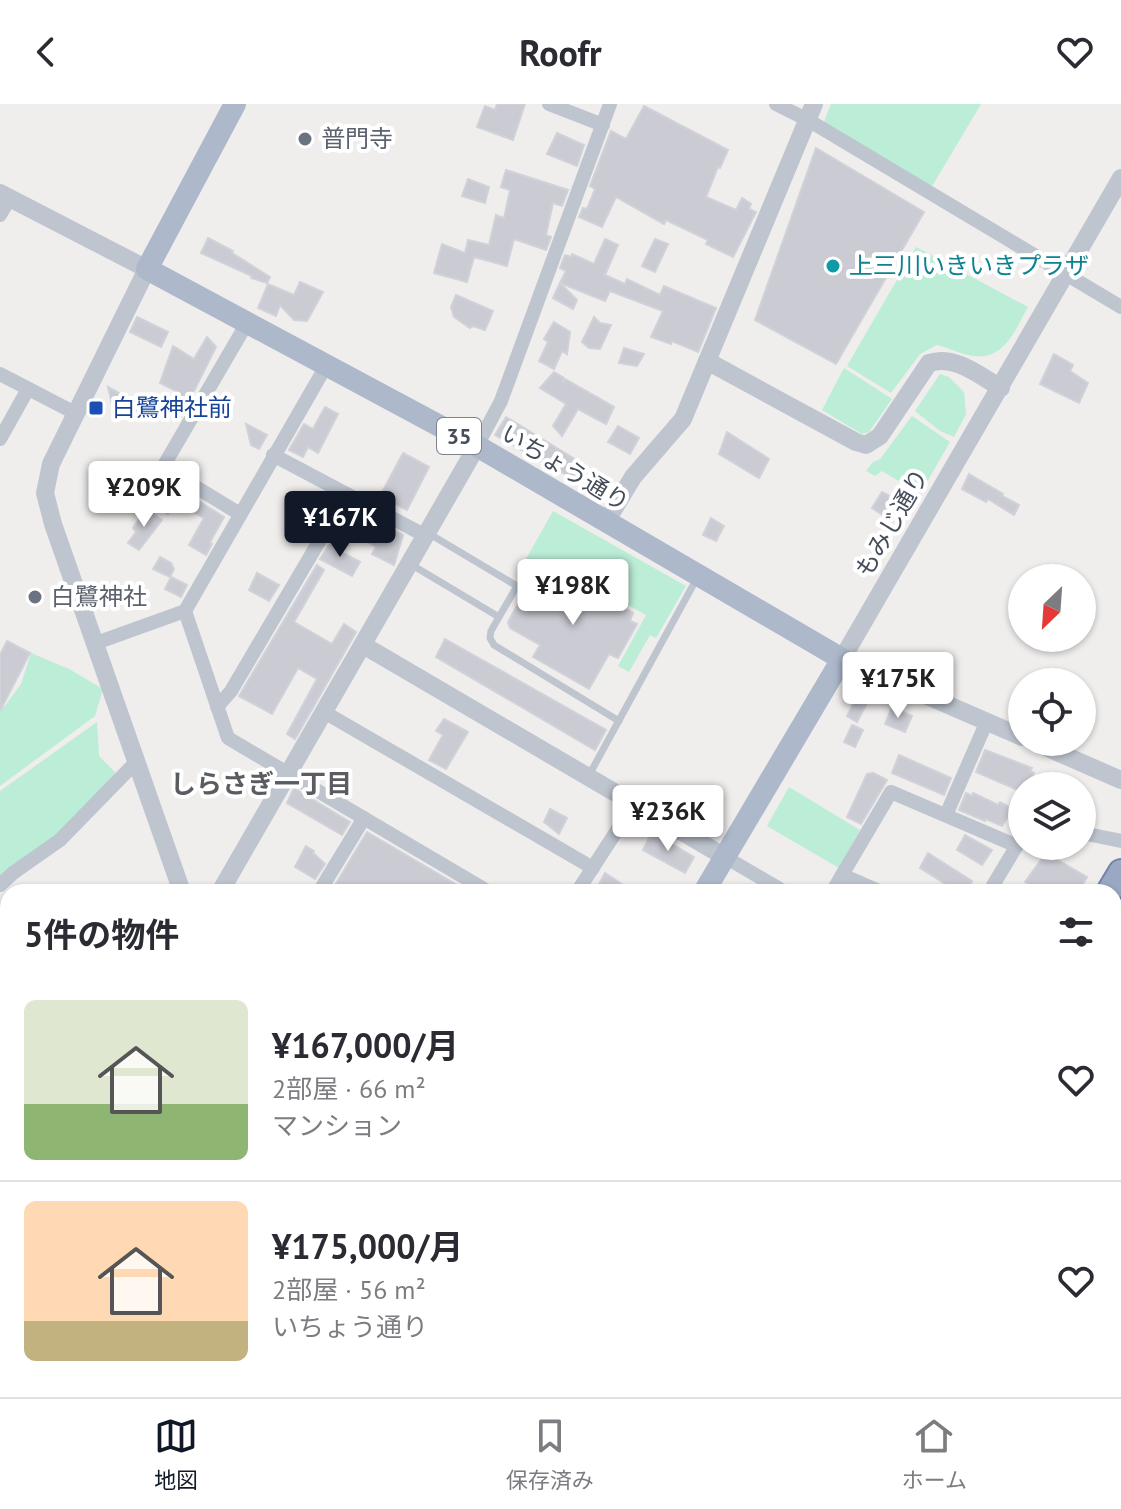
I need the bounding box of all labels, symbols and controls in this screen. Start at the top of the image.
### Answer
text: Roofr [519,29,602,76]
icon: back [24,30,68,74]
icon: heart [1053,30,1097,74]
place label: 普門寺 [321,123,393,154]
marker: 普門寺 [296,130,314,148]
place label: 上三川いきいきプラザ [849,250,1089,281]
marker: 上三川いきいきプラザ [824,257,842,275]
place label: 白鷺神社前 [112,392,232,423]
marker: 白鷺神社前 [87,399,105,417]
street label: いちょう通り [496,417,635,518]
road number: 35 [437,418,481,454]
pin: ¥209K [88,461,200,529]
street label: もみじ通り [848,463,935,582]
text: ¥209K [106,470,182,503]
pin: ¥167K [284,491,396,559]
text: ¥167K [302,500,378,533]
pin: ¥198K [517,559,629,627]
north arrow [1008,564,1096,652]
map controls [1008,564,1096,860]
text: ¥198K [535,568,611,601]
place label: 白鷺神社 [51,581,147,612]
marker: 白鷺神社 [26,588,44,606]
pin: ¥175K [842,652,954,720]
text: ¥175K [860,661,936,694]
button: locate [1008,668,1096,756]
district label: しらさぎ一丁目 [170,767,352,800]
button: layers [1008,772,1096,860]
pin: ¥236K [612,785,724,853]
text: ¥236K [630,794,706,827]
icon: filters [1054,910,1098,954]
text: 5件の物件 [24,912,179,956]
text: ¥167,000/月 [272,1023,459,1067]
icon: home [88,1032,184,1128]
icon: heart [1054,1058,1098,1102]
text: 2部屋 · 66 m² [272,1072,426,1105]
text: マンション [272,1109,402,1142]
text: ¥175,000/月 [272,1224,463,1268]
icon: home [88,1233,184,1329]
icon: heart [1054,1259,1098,1303]
text: 2部屋 · 56 m² [272,1273,426,1306]
text: いちょう通り [272,1310,428,1343]
tab: 地図 [154,1414,198,1494]
tab: 保存済み [506,1414,594,1494]
tab: ホーム [902,1414,967,1494]

